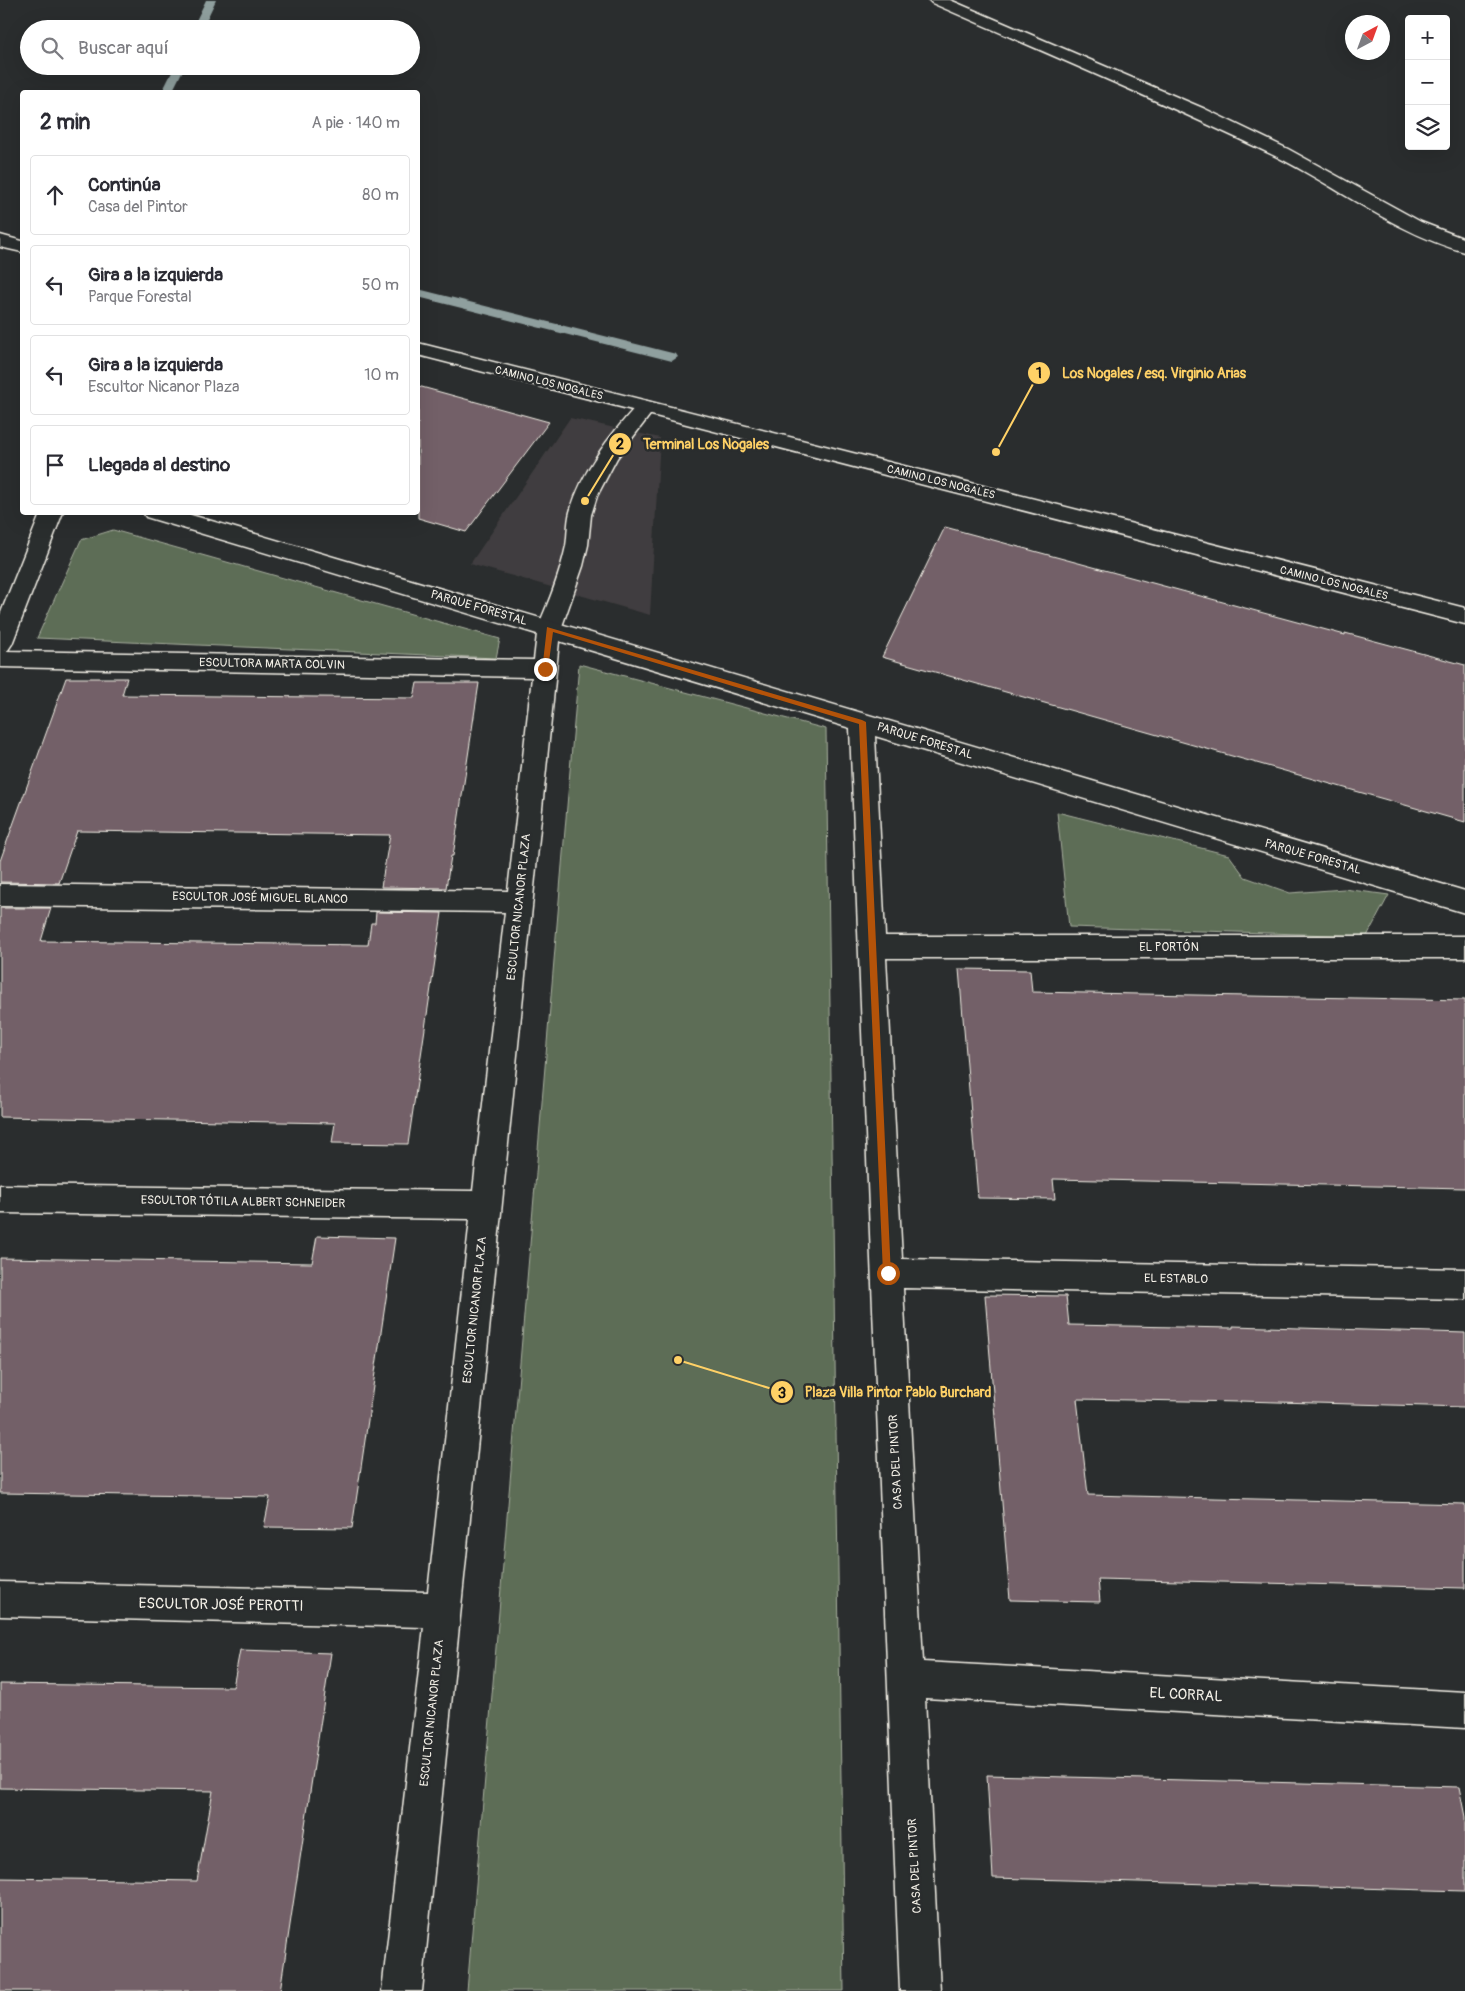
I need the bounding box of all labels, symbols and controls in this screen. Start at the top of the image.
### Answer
north arrow [1345,15,1390,60]
map controls [1405,15,1450,150]
button: + [1405,15,1450,60]
search box [20,20,420,75]
icon: search [38,34,66,62]
text: Buscar aquí [78,36,169,60]
button: − [1405,60,1450,105]
button: layers [1405,105,1450,150]
text: 2 min [40,109,90,136]
text: A pie · 140 m [312,113,400,133]
text: Continúa [88,173,161,197]
icon: ahead [41,181,69,209]
text: 80 m [362,185,399,205]
text: Casa del Pintor [88,197,188,217]
text: Gira a la izquierda [88,263,223,287]
icon: left [41,271,69,299]
text: 50 m [362,275,399,295]
text: Parque Forestal [88,287,192,307]
text: Gira a la izquierda [88,353,223,377]
callout: Los Nogales / esq. Virginio Arias [1027,359,1256,388]
icon: left [41,361,69,389]
street label: CAMINO LOS NOGALES [494,363,604,403]
text: 1 [1036,364,1042,383]
text: 10 m [364,365,399,385]
text: Los Nogales / esq. Virginio Arias [1062,365,1247,382]
text: Escultor Nicanor Plaza [88,377,239,397]
callout: Terminal Los Nogales [608,430,779,459]
text: 2 [616,435,624,454]
text: Terminal Los Nogales [642,436,770,453]
icon: arrive [41,451,69,479]
text: Llegada al destino [88,453,230,477]
street label: CAMINO LOS NOGALES [886,462,996,502]
street label: CAMINO LOS NOGALES [1279,563,1389,603]
street label: PARQUE FORESTAL [429,587,529,629]
street label: ESCULTORA MARTA COLVIN [199,655,345,673]
route end [534,658,557,681]
street label: PARQUE FORESTAL [875,719,975,763]
street label: ESCULTOR NICANOR PLAZA [504,833,534,981]
street label: PARQUE FORESTAL [1263,836,1363,878]
street label: ESCULTOR JOSÉ MIGUEL BLANCO [172,888,348,907]
street label: EL PORTÓN [1139,939,1199,955]
street label: ESCULTOR TÓTILA ALBERT SCHNEIDER [141,1192,345,1211]
street label: ESCULTOR NICANOR PLAZA [460,1236,490,1384]
route start [877,1262,900,1285]
street label: EL ESTABLO [1144,1271,1208,1287]
callout: Plaza Villa Pintor Pablo Burchard [770,1378,1001,1407]
text: 3 [778,1384,786,1403]
text: Plaza Villa Pintor Pablo Burchard [805,1384,992,1401]
street label: CASA DEL PINTOR [886,1414,906,1510]
street label: ESCULTOR JOSÉ PEROTTI [138,1594,304,1616]
street label: ESCULTOR NICANOR PLAZA [417,1639,447,1787]
street label: EL CORRAL [1149,1684,1223,1706]
street label: CASA DEL PINTOR [905,1818,925,1914]

